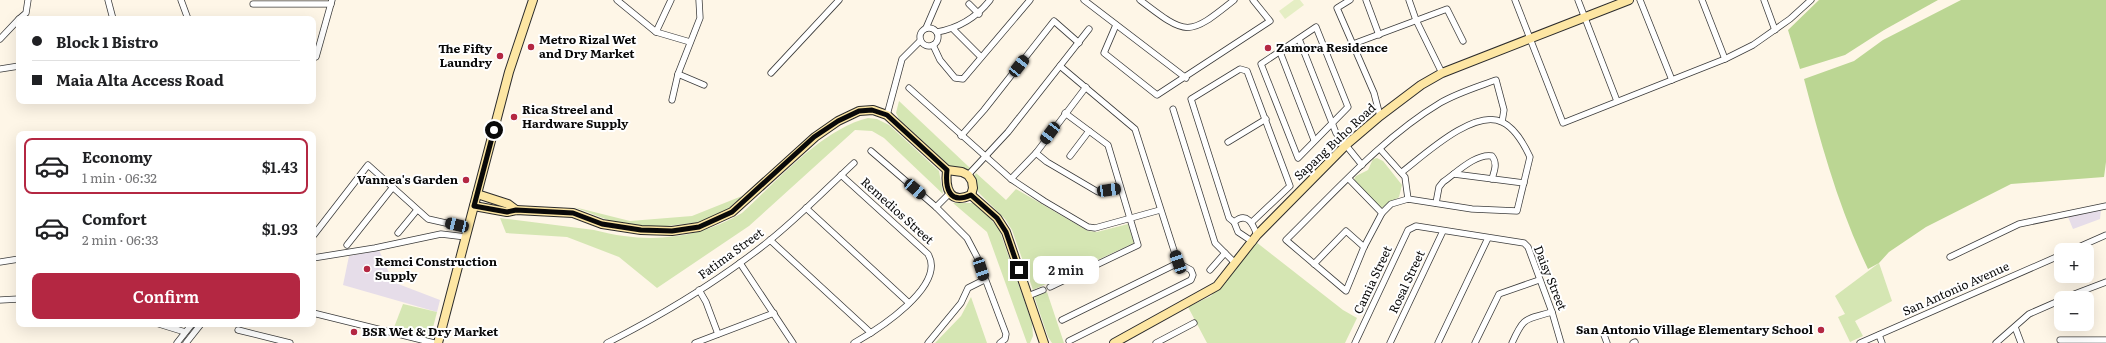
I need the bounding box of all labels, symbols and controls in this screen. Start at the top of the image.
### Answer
text: Block 1 Bistro [56,30,158,53]
place label: Metro Rizal Wet and Dry Market [539,30,637,62]
place label: Zamora Residence [1276,38,1388,56]
place label: The Fifty Laundry [438,39,493,71]
marker: Metro Rizal Wet and Dry Market [526,42,536,52]
marker: Zamora Residence [1263,43,1273,53]
marker: The Fifty Laundry [495,51,505,61]
car [1007,53,1031,79]
text: Maia Alta Access Road [56,68,224,91]
street label: Sapang Buho Road [1289,98,1380,184]
place label: Rica Streel and Hardware Supply [522,100,629,132]
marker: Rica Streel and Hardware Supply [509,112,519,122]
car [1038,120,1062,146]
route start [485,121,503,139]
text: Economy [82,145,152,168]
icon: car [34,148,70,184]
text: $1.43 [262,155,298,178]
text: 1 min · 06:32 [82,168,157,187]
place label: Vannea's Garden [357,170,459,188]
street label: Remedios Street [857,173,938,248]
marker: Vannea's Garden [461,175,471,185]
car [902,177,928,201]
car [1096,182,1122,198]
text: Comfort [82,207,147,230]
icon: car [34,210,70,246]
car [444,216,470,234]
text: $1.93 [262,217,298,240]
street label: Fatima Street [694,223,767,283]
text: 2 min · 06:33 [82,230,159,249]
street label: Camia Street [1348,242,1396,317]
street label: Daisy Street [1530,242,1572,313]
map controls [2054,243,2094,331]
button: + [2054,243,2094,283]
street label: Rosal Street [1384,247,1429,316]
car [1168,249,1188,275]
place label: Remci Construction Supply [375,252,498,284]
car [972,256,990,282]
callout: 2 min [1033,256,1099,284]
street label: San Antonio Avenue [1899,256,2012,320]
text: 2 min [1048,260,1084,279]
route end [1010,261,1028,279]
marker: Remci Construction Supply [362,264,372,274]
button: Confirm [32,273,300,319]
button: − [2054,291,2094,331]
place label: San Antonio Village Elementary School [1576,320,1814,338]
place label: BSR Wet & Dry Market [362,322,499,340]
marker: San Antonio Village Elementary School [1816,325,1826,335]
marker: BSR Wet & Dry Market [349,327,359,337]

